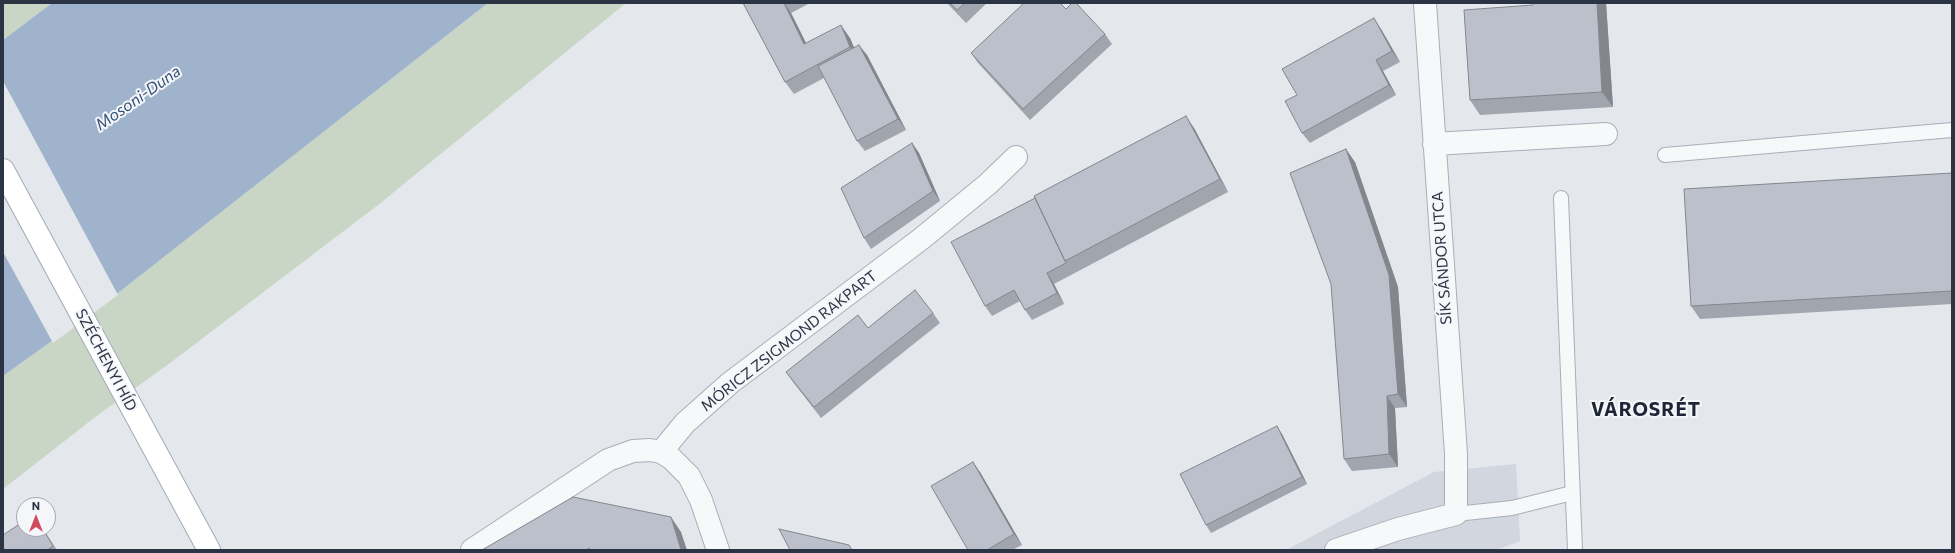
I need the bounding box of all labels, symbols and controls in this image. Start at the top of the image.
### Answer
water label: Mosoni-Duna [92,62,184,134]
street label: SÍK SÁNDOR UTCA [1428,191,1456,325]
street label: MÓRICZ ZSIGMOND RAKPART [697,267,881,415]
street label: SZÉCHENYI HÍD [72,306,140,414]
district label: VÁROSRÉT [1591,399,1701,421]
north arrow [16,497,56,537]
text: N [32,499,40,512]

